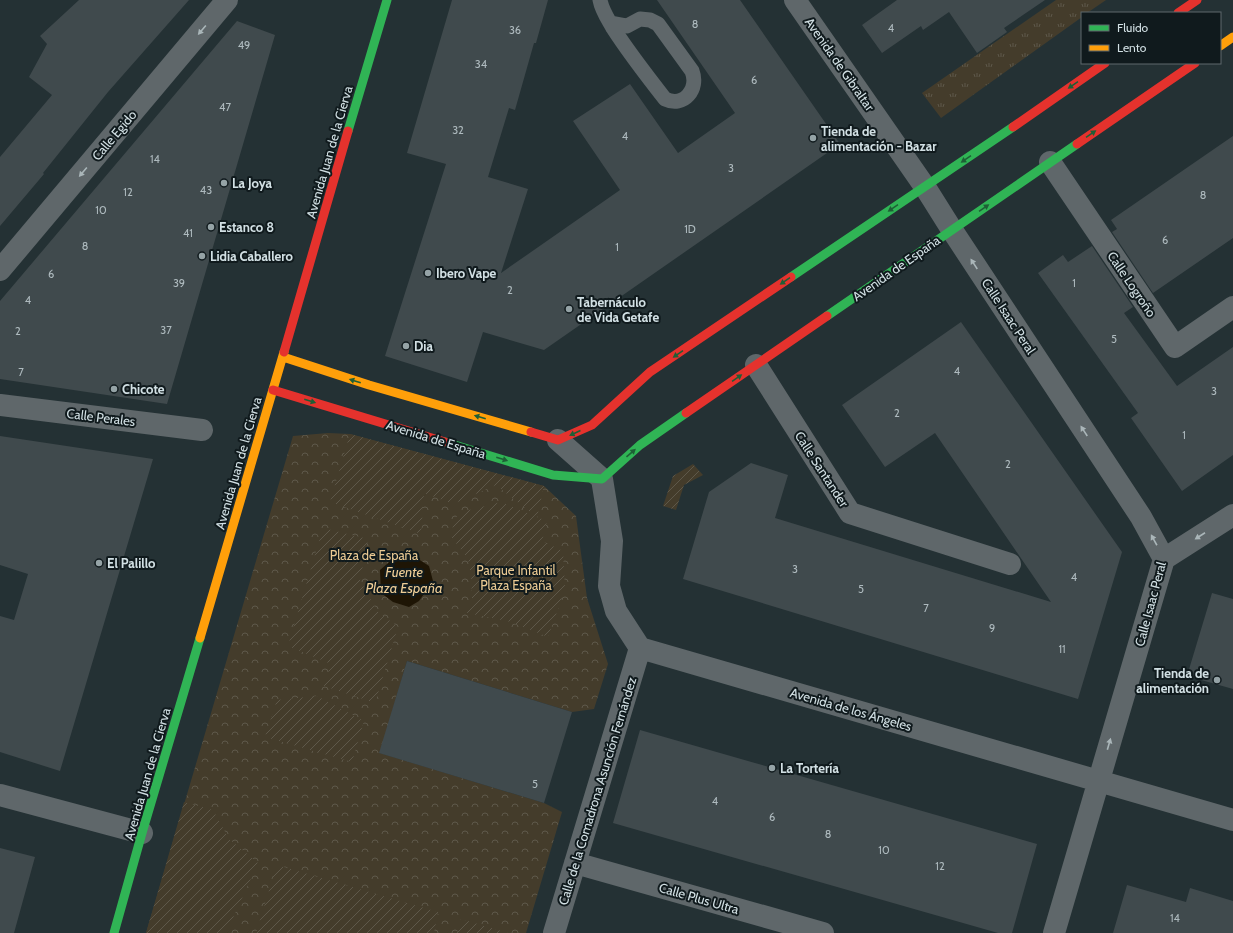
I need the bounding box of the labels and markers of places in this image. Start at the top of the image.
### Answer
place label: Tienda de alimentación - Bazar [821,123,937,154]
marker: Tienda de alimentación - Bazar [808,133,818,143]
place label: La Joya [232,175,273,191]
marker: La Joya [219,178,229,188]
place label: Estanco 8 [219,219,274,235]
marker: Estanco 8 [206,222,216,232]
place label: Lidia Caballero [210,248,293,264]
marker: Lidia Caballero [197,251,207,261]
place label: Ibero Vape [436,265,497,281]
marker: Ibero Vape [423,268,433,278]
place label: Tabernáculo de Vida Getafe [577,294,659,325]
marker: Tabernáculo de Vida Getafe [564,304,574,314]
place label: Dia [414,338,433,354]
marker: Dia [401,341,411,351]
place label: Chicote [122,381,165,397]
marker: Chicote [109,384,119,394]
place label: El Palillo [107,555,156,571]
marker: El Palillo [94,558,104,568]
place label: Tienda de alimentación [1136,665,1209,696]
marker: Tienda de alimentación [1212,675,1222,685]
place label: La Tortería [780,760,839,776]
marker: La Tortería [767,763,777,773]

